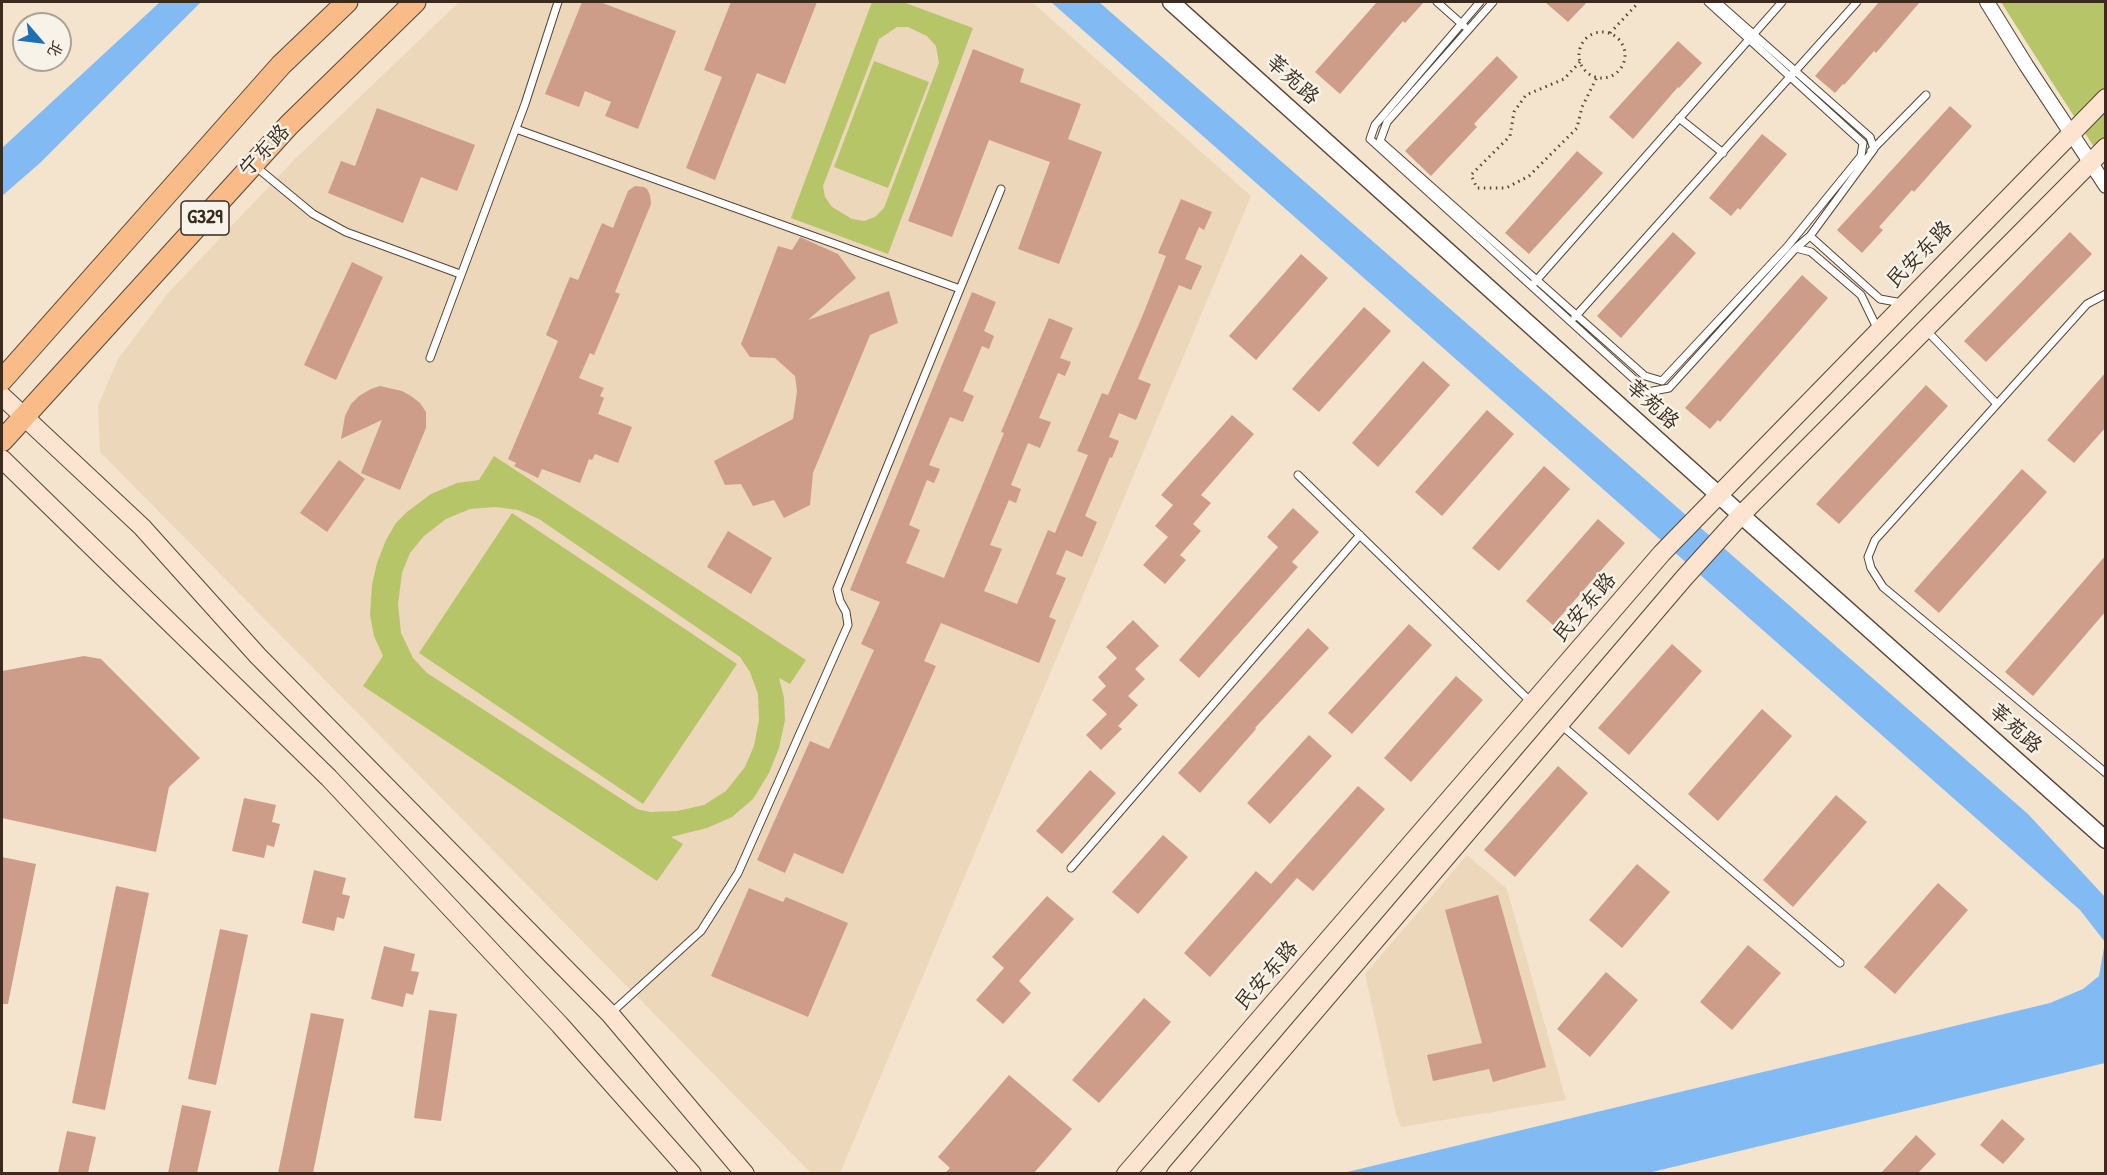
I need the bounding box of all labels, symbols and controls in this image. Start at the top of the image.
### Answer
north arrow [12,12,72,72]
text: 北 [43,37,70,62]
street label: 莘苑路 [1260,50,1324,110]
street label: 宁东路 [234,119,296,183]
road number: G329 [181,201,229,235]
street label: 民安东路 [1882,216,1958,294]
street label: 莘苑路 [1620,375,1684,435]
street label: 民安东路 [1548,568,1622,648]
street label: 莘苑路 [1983,699,2047,759]
street label: 民安东路 [1230,936,1304,1016]

